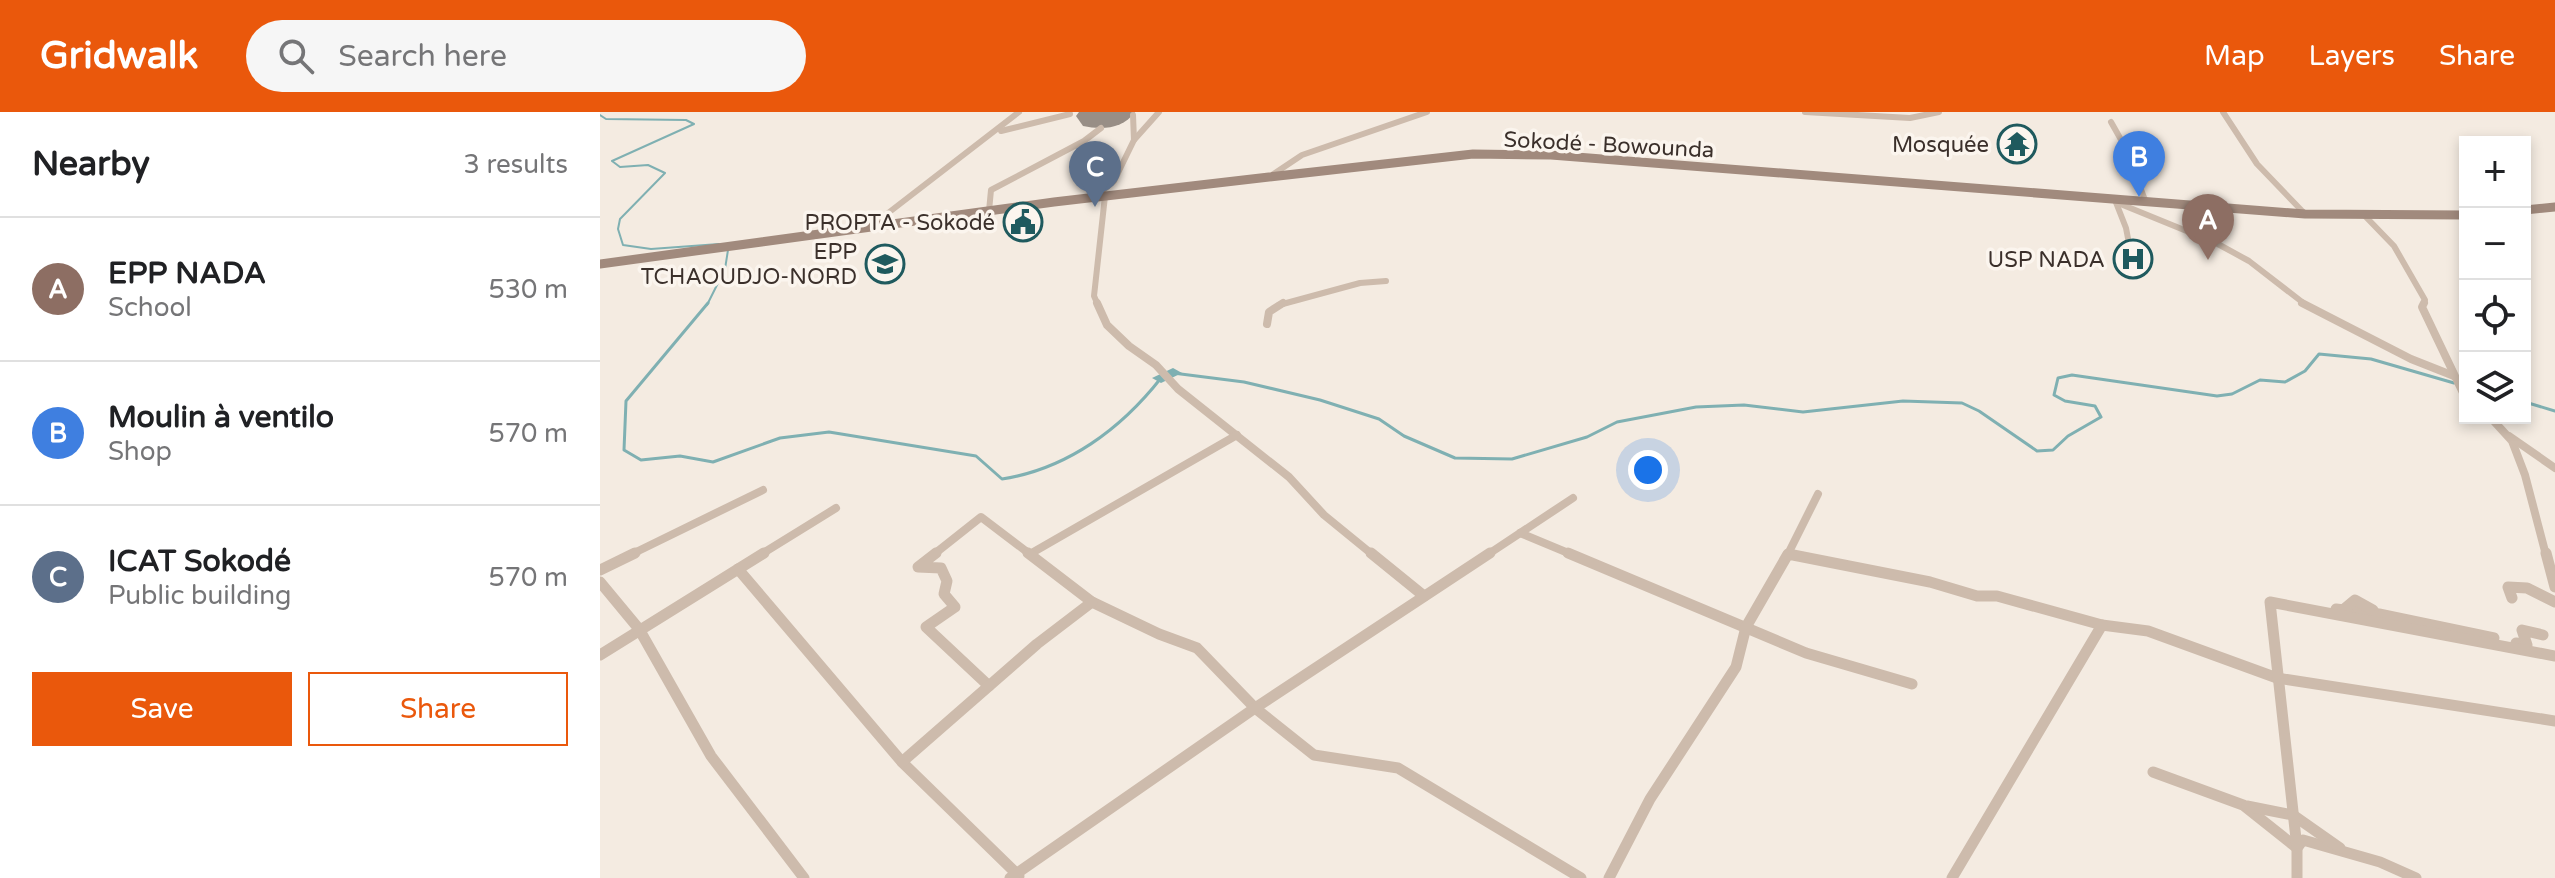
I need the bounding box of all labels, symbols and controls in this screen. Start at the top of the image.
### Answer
search box [246,20,806,92]
text: Gridwalk [40,33,198,79]
icon: search [274,34,318,78]
text: Search here [338,38,507,75]
text: Map [2204,39,2265,73]
text: Layers [2309,39,2395,73]
text: Share [2439,39,2515,73]
temple icon: Mosquée [1996,123,2038,165]
street label: Sokodé - Bowounda [1503,126,1715,163]
pin: B [2113,131,2165,197]
place label: Mosquée [1892,132,1989,158]
map controls [2459,136,2531,424]
button: + [2459,136,2531,208]
pin: C [1069,141,1121,207]
text: Nearby [32,144,150,185]
text: 3 results [463,149,568,180]
pin: A [2182,194,2234,260]
public building icon: PROPTA - Sokodé [1002,201,1044,243]
button: − [2459,208,2531,280]
place label: PROPTA - Sokodé [805,210,995,236]
hospital icon: USP NADA [2112,238,2154,280]
place label: EPP TCHAOUDJO-NORD [641,239,857,290]
school or university icon: EPP TCHAOUDJO-NORD [864,243,906,285]
place label: USP NADA [1988,247,2105,273]
text: EPP NADA [108,255,266,292]
text: A [48,274,68,305]
text: 530 m [488,274,568,305]
button: locate [2459,280,2531,352]
text: School [108,292,192,323]
button: layers [2459,352,2531,424]
text: Moulin à ventilo [108,399,334,436]
text: B [49,418,67,449]
text: 570 m [488,418,568,449]
text: Shop [108,436,172,467]
your location [1628,450,1668,490]
text: ICAT Sokodé [108,543,291,580]
text: C [49,562,67,593]
text: 570 m [488,562,568,593]
text: Public building [108,580,291,611]
button: Save [32,672,292,746]
button: Share [308,672,568,746]

